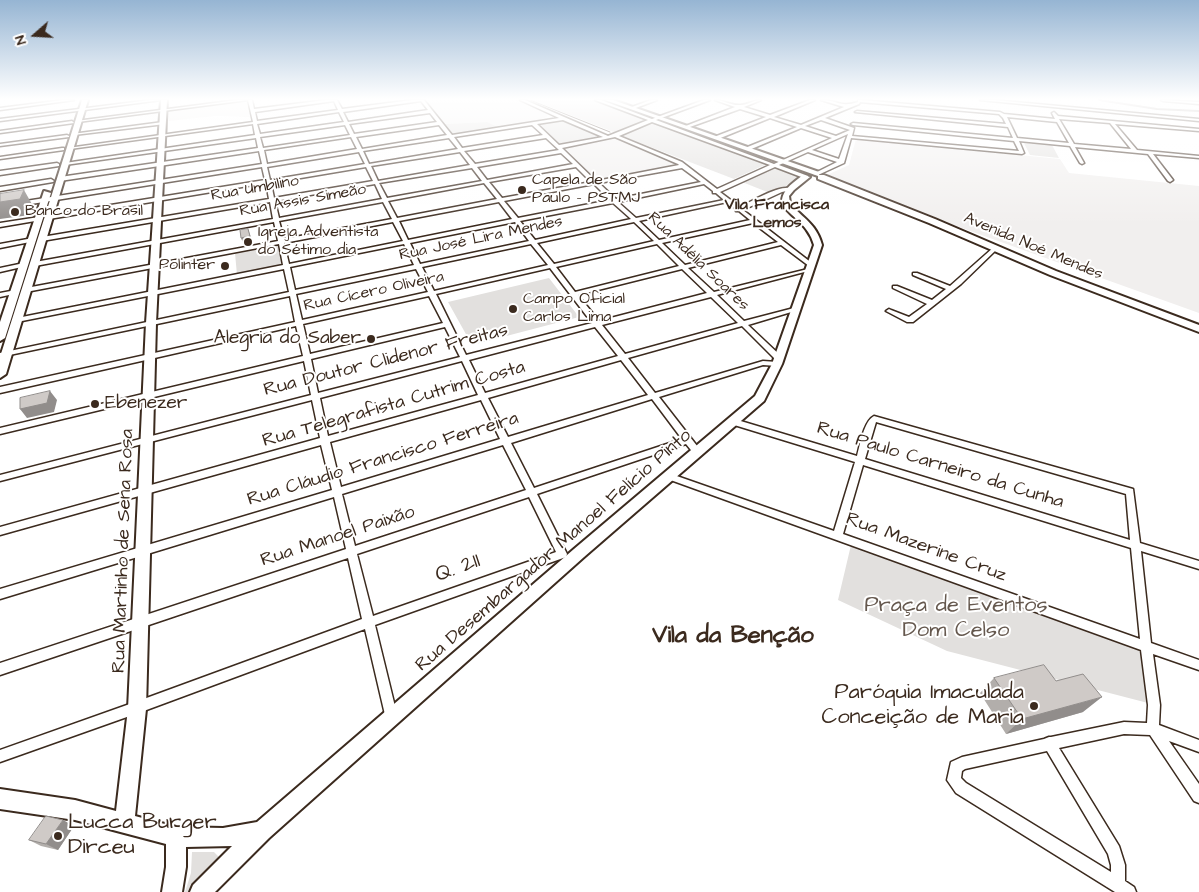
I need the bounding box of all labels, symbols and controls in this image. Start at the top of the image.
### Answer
north arrow [10,10,60,60]
text: N [10,32,32,47]
place label: Capela de São Paulo - PSTMJ [532,171,640,209]
street label: Rua Umbilino [210,172,300,206]
street label: Rua Assis Simeão [238,180,368,222]
marker: Capela de São Paulo - PSTMJ [516,184,528,196]
district label: Vila Francisca Lemos [725,196,829,234]
place label: Banco do Brasil [25,202,143,222]
marker: Banco do Brasil [9,206,21,218]
street label: Rua Adélia Soares [643,209,753,315]
street label: Avenida Noé Mendes [961,209,1105,285]
street label: Rua José Lira Mendes [398,212,564,266]
place label: Igreja Adventista do Sétimo dia [258,223,378,261]
marker: Igreja Adventista do Sétimo dia [242,236,254,248]
place label: Polinter [159,256,215,276]
marker: Polinter [219,260,231,272]
street label: Rua Cícero Oliveira [302,268,446,316]
place label: Campo Oficial Carlos Lima [523,290,625,328]
marker: Campo Oficial Carlos Lima [507,303,519,315]
street label: Rua Doutor Clidenor Freitas [262,320,510,402]
place label: Alegria do Saber [214,328,361,350]
marker: Alegria do Saber [365,333,377,345]
street label: Rua Telegrafista Cutrim Costa [260,357,528,453]
place label: Ebenezer [105,393,187,415]
marker: Ebenezer [89,398,101,410]
street label: Rua Cláudio Francisco Ferreira [245,408,521,512]
street label: Rua Paulo Carneiro da Cunha [814,418,1066,514]
street label: Rua Desembargador Manoel Felício Pinto [411,425,697,677]
street label: Rua Martinho de Sena Rosa [108,428,140,674]
street label: Rua Manoel Paixão [258,501,418,573]
street label: Rua Mazerine Cruz [843,508,1009,588]
street label: Q. 211 [432,549,484,589]
park label: Praça de Eventos Dom Celso [865,593,1047,644]
district label: Vila da Benção [652,623,814,651]
place label: Paróquia Imaculada Conceição de Maria [822,680,1024,731]
marker: Paróquia Imaculada Conceição de Maria [1028,700,1040,712]
place label: Lucca Burger Dirceu [68,810,217,861]
marker: Lucca Burger Dirceu [52,830,64,842]

